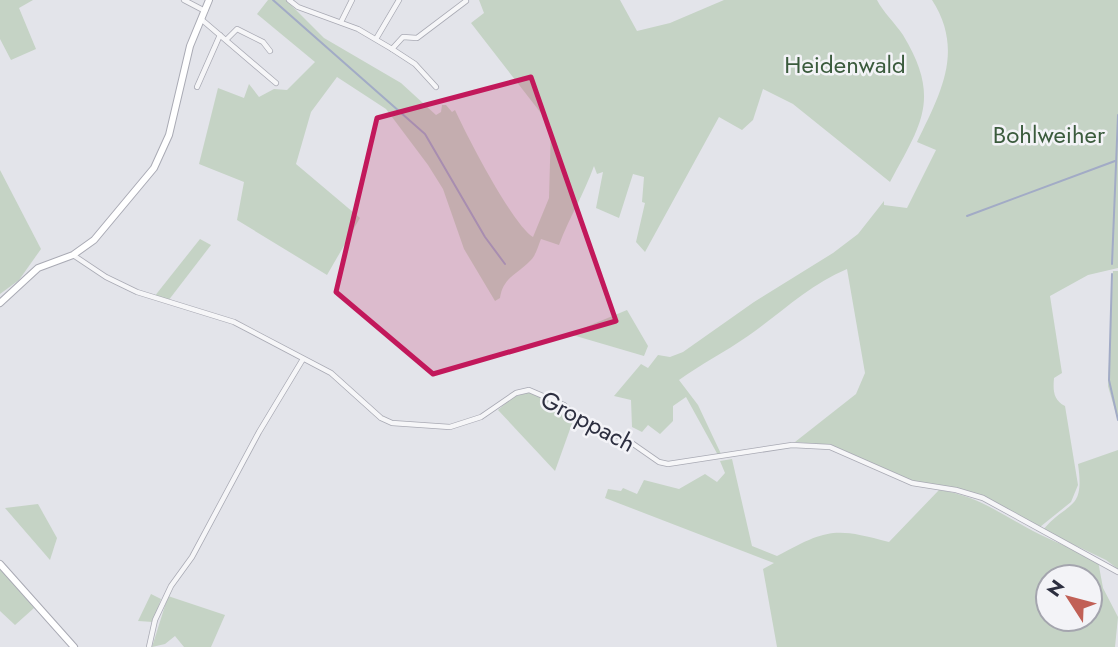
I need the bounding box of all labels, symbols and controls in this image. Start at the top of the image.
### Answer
park label: Heidenwald [784,47,906,82]
park label: Bohlweiher [993,117,1106,152]
street label: Groppach [535,381,641,461]
north arrow [1034,563,1104,633]
text: N [1040,574,1071,602]

